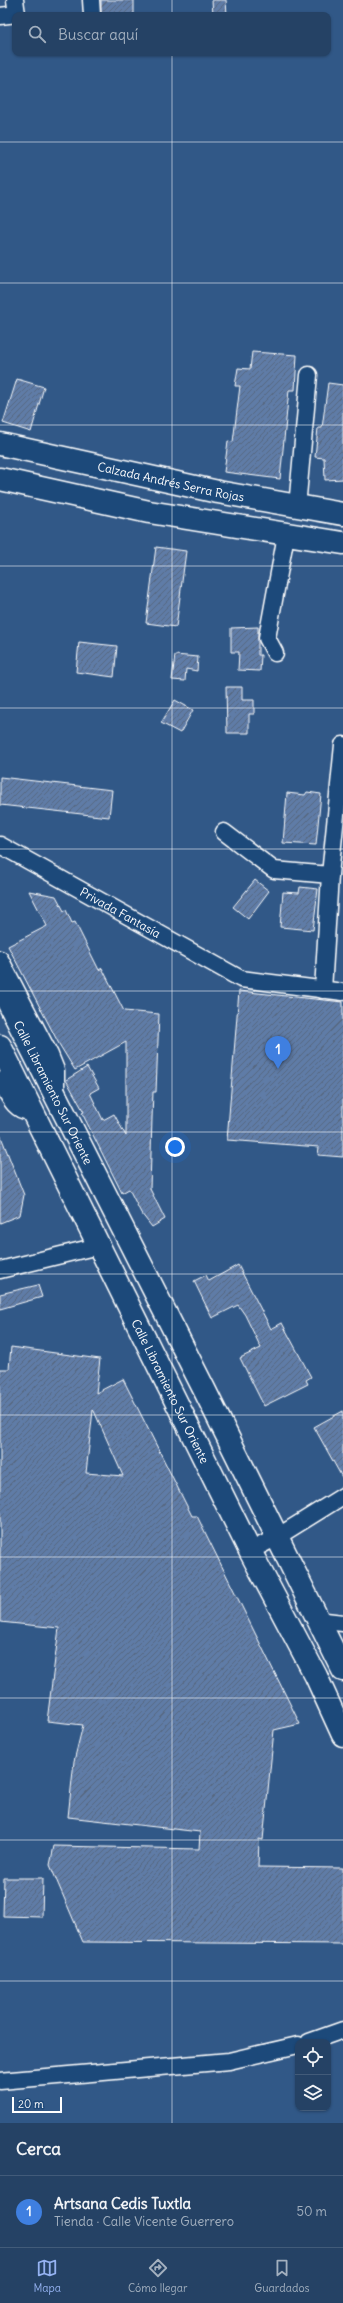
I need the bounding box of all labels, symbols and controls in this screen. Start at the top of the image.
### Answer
search box [12,12,331,56]
icon: search [26,23,48,45]
text: Buscar aquí [58,25,138,44]
street label: Calzada Andrés Serra Rojas [96,458,245,504]
street label: Privada Fantasía [78,884,164,941]
street label: Calle Libramiento Sur Oriente [11,1018,96,1167]
pin: 1 [265,1036,291,1069]
your location [165,1137,185,1157]
street label: Calle Libramiento Sur Oriente [129,1316,213,1466]
map controls [295,2039,331,2111]
button: locate [295,2039,331,2075]
button: layers [295,2075,331,2111]
scale bar [12,2095,62,2114]
text: 20 m [18,2097,44,2111]
text: Cerca [16,2138,61,2160]
text: Artsana Cedis Tuxtla [54,2194,191,2213]
text: 1 [26,2203,32,2220]
text: 50 m [296,2203,327,2220]
text: Tienda · Calle Vicente Guerrero [54,2213,234,2230]
tab: Mapa [33,2257,61,2295]
tab: Cómo llegar [128,2257,187,2295]
tab: Guardados [254,2257,310,2295]

